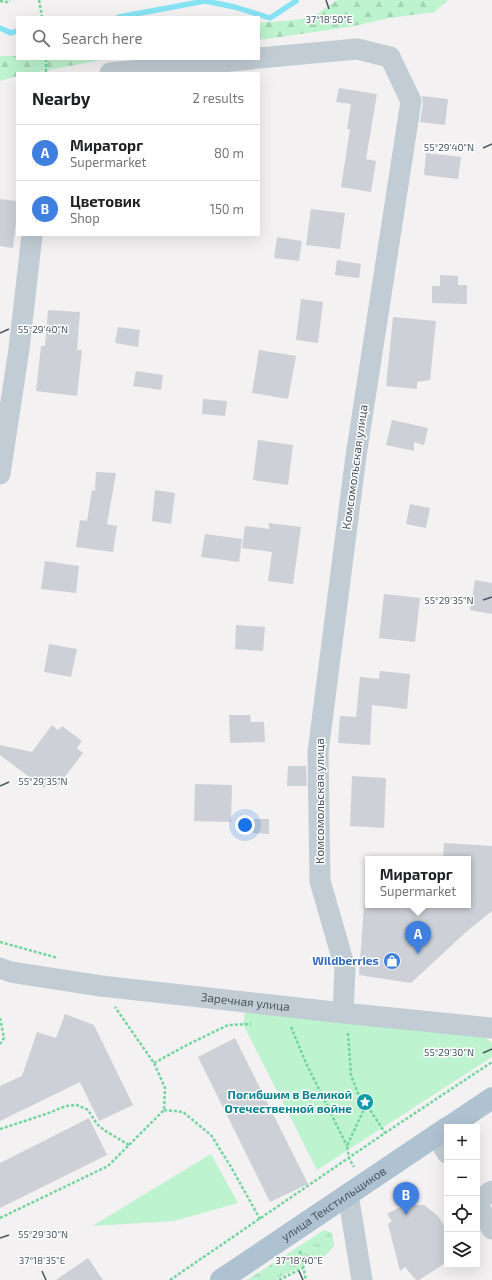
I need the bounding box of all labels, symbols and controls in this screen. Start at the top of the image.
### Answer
text: 37°18'50"E [306,13,353,25]
search box [16,16,260,60]
icon: search [30,27,52,49]
text: Search here [62,29,143,47]
text: Nearby [32,88,90,108]
text: 2 results [192,90,244,106]
text: Мираторг [70,136,143,154]
text: 55°29'40"N [424,141,474,153]
text: A [41,145,49,161]
text: 80 m [214,145,244,161]
text: Supermarket [70,154,147,170]
text: Цветовик [70,192,140,210]
text: B [41,201,49,217]
text: 150 m [210,201,244,217]
text: Shop [70,210,100,226]
text: 55°29'40"N [18,323,68,335]
street label: Комсомольская улица [338,404,371,530]
text: 55°29'35"N [424,594,474,606]
street label: Комсомольская улица [312,738,327,864]
text: 55°29'35"N [18,775,68,787]
your location [235,815,255,835]
popup [365,856,471,908]
text: Мираторг [380,865,453,883]
text: Supermarket [380,883,456,899]
pin: A [405,921,431,954]
shop icon: Wildberries [382,951,402,971]
place label: Wildberries [312,953,379,967]
street label: Заречная улица [200,989,291,1013]
text: 55°29'30"N [424,1046,474,1058]
place label: Погибшим в Великой Отечественной войне [224,1087,352,1115]
place icon: Погибшим в Великой Отечественной войне [355,1092,375,1112]
map controls [444,1124,480,1268]
button: + [444,1124,480,1160]
button: − [444,1160,480,1196]
street label: улица Текстильщиков [278,1163,388,1244]
pin: B [393,1182,419,1215]
button: locate [444,1196,480,1232]
text: 55°29'30"N [18,1228,68,1240]
button: layers [444,1232,480,1268]
text: 37°18'35"E [19,1254,66,1266]
text: 37°18'40"E [275,1254,323,1266]

